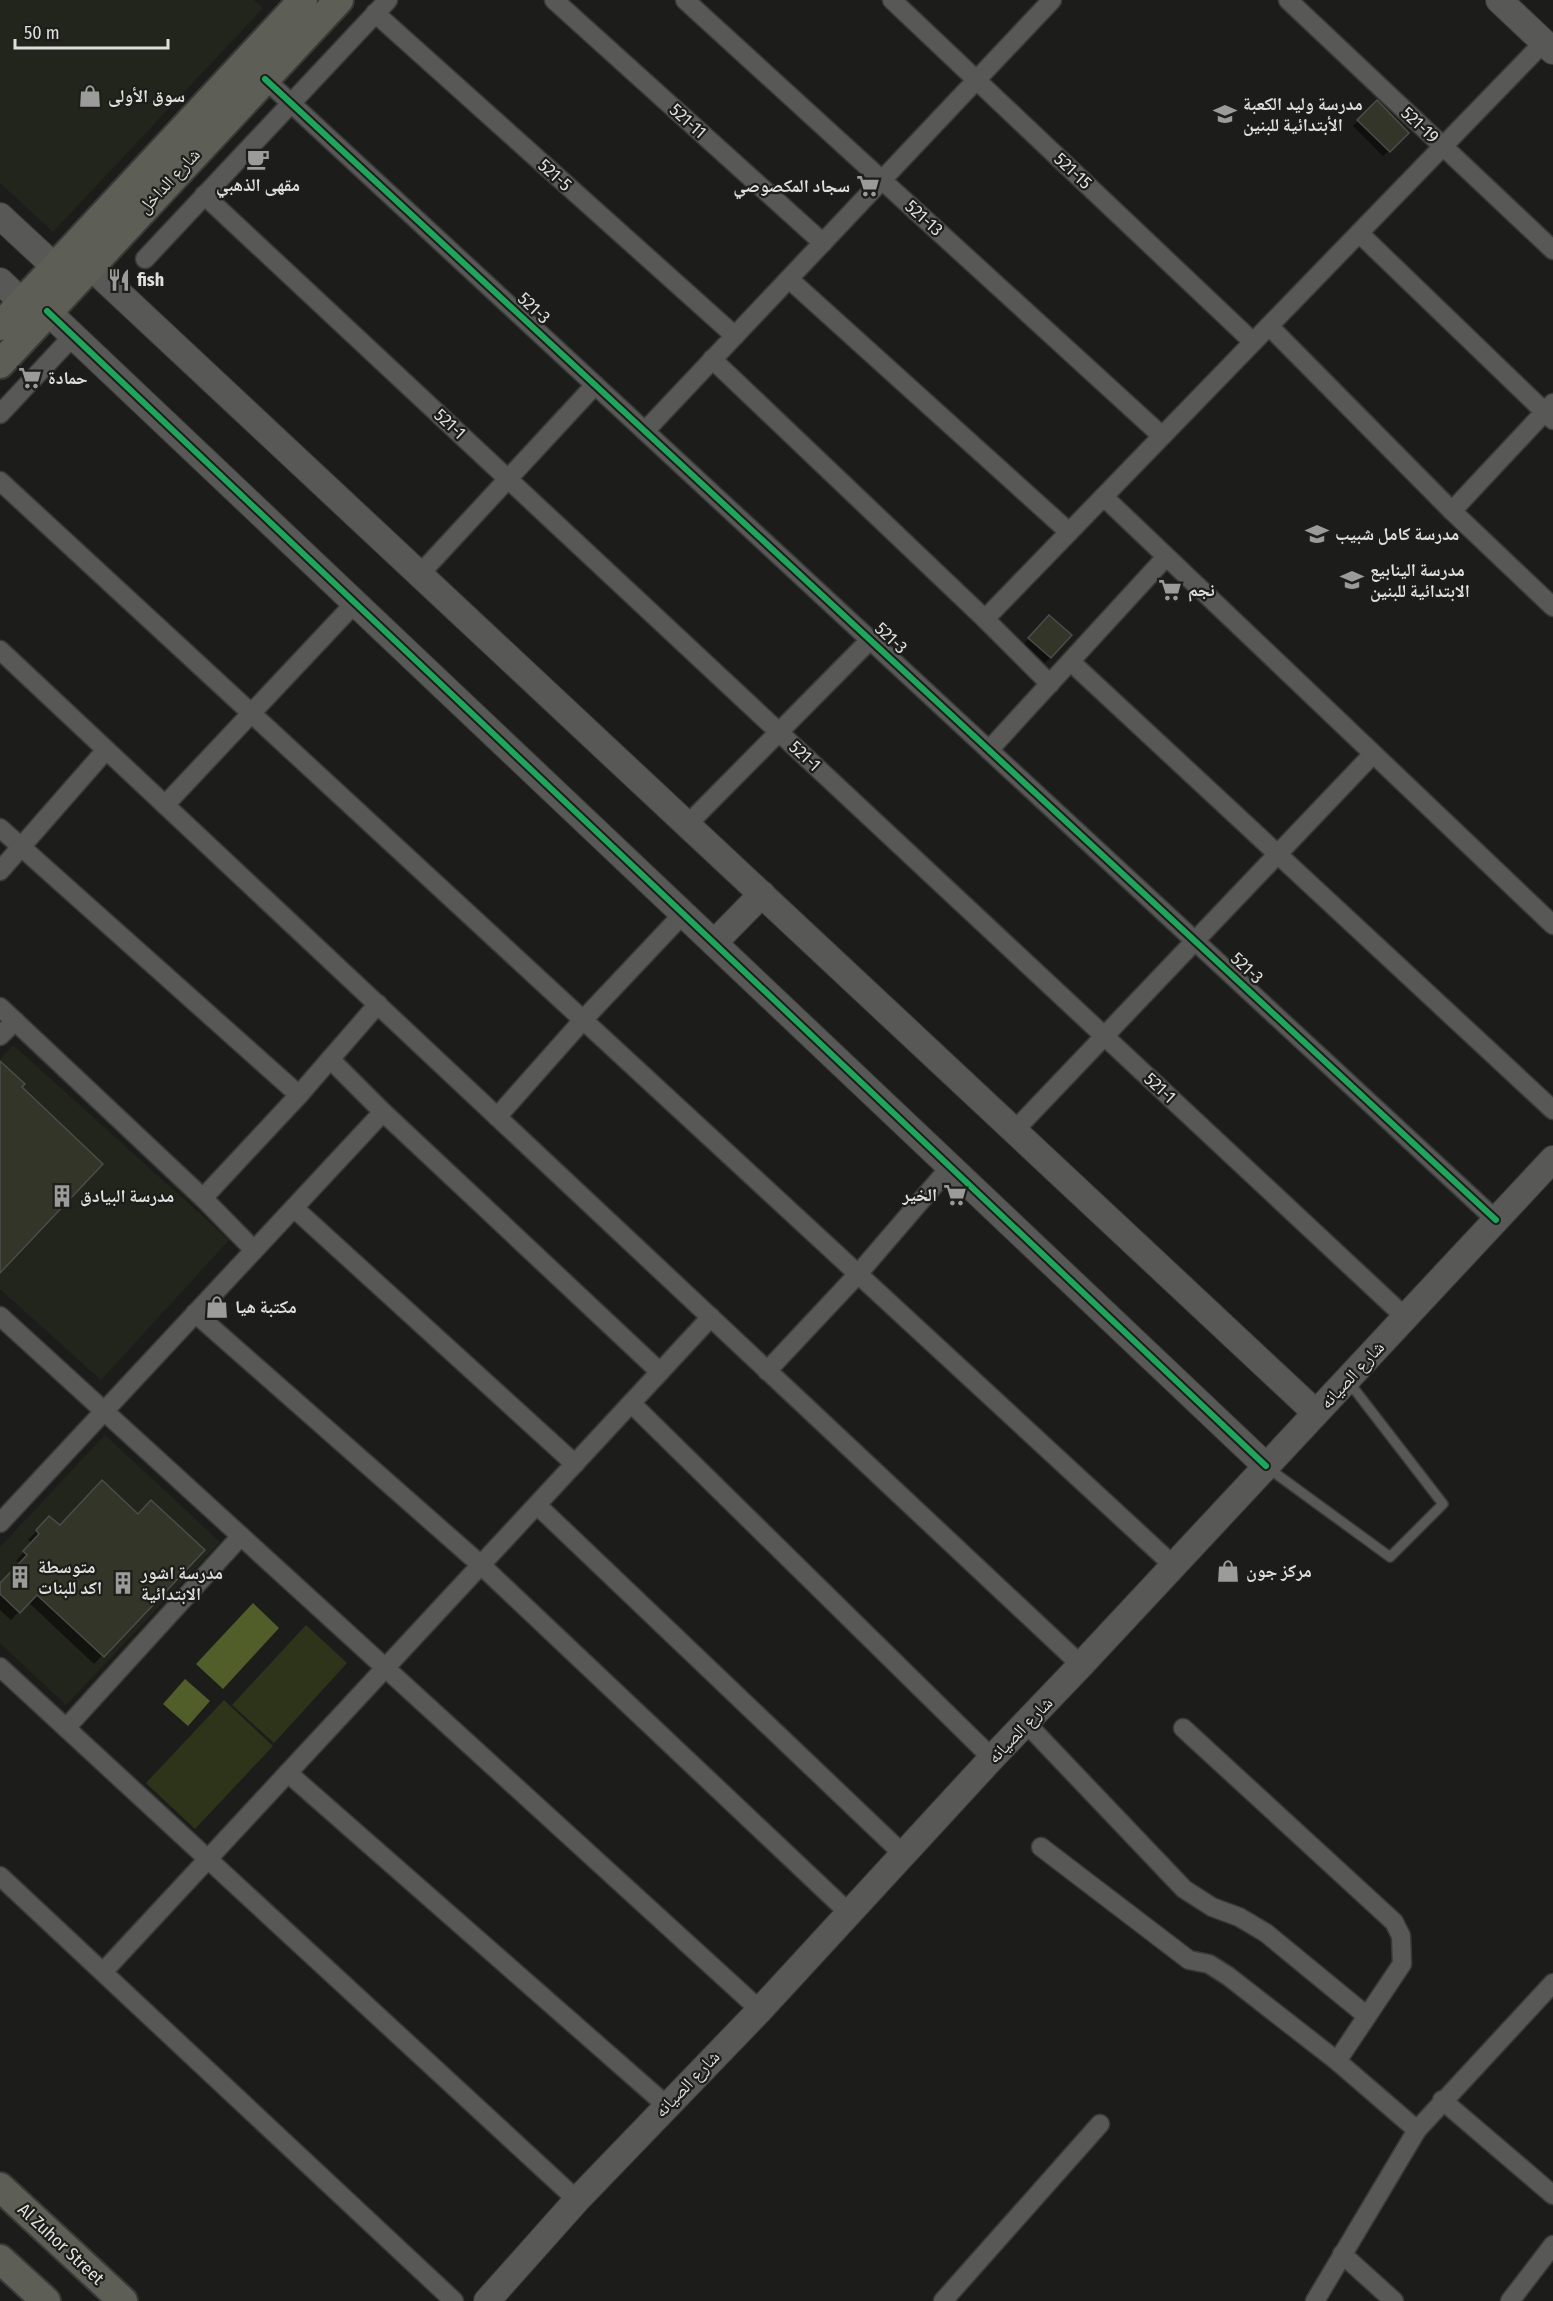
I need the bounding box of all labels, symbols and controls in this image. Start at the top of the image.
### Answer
scale bar [15,12,168,50]
text: 50 m [24,22,60,44]
shop icon: سوق الأولى [77,83,103,109]
place label: سوق الأولى [108,85,185,107]
place label: مدرسة وليد الكعبة الأبتدائية للبنين [1243,93,1363,136]
street label: 521-11 [665,99,711,143]
school or university icon: مدرسة وليد الكعبة الأبتدائية للبنين [1212,101,1238,127]
street label: 521-19 [1396,102,1444,148]
street label: شارع الداخل [133,144,205,218]
cafe icon: مقهى الذهبي [245,146,271,172]
street label: 521-15 [1050,148,1096,194]
street label: 521-5 [534,154,576,196]
supermarket icon: سجاد المكصوصي [855,173,881,199]
place label: مقهى الذهبي [216,174,300,199]
place label: سجاد المكصوصي [733,175,850,200]
street label: 521-13 [901,195,947,241]
restaurant icon: fish [106,267,132,293]
place label: fish [137,269,164,291]
street label: 521-3 [513,288,555,328]
supermarket icon: حمادة [17,365,43,391]
place label: حمادة [48,367,88,389]
street label: 521-1 [430,404,470,444]
school or university icon: مدرسة كامل شبيب [1304,521,1330,547]
place label: مدرسة كامل شبيب [1335,523,1459,545]
place label: مدرسة الينابيع الابتدائية للبنين [1370,559,1470,602]
school or university icon: مدرسة الينابيع الابتدائية للبنين [1339,567,1365,593]
supermarket icon: نجم [1157,577,1183,603]
place label: نجم [1188,579,1215,602]
street label: 521-3 [870,618,912,658]
street label: 521-1 [785,736,825,776]
street label: 521-3 [1226,948,1268,988]
street label: 521-1 [1140,1068,1180,1108]
supermarket icon: الخير [942,1182,968,1208]
building icon: مدرسة البيادق [49,1183,75,1209]
place label: الخير [902,1184,937,1206]
place label: مدرسة البيادق [80,1185,174,1207]
shop icon: مكتبة هيا [204,1294,230,1320]
place label: مكتبة هيا [235,1296,297,1318]
street label: شارع الصيانه [1315,1337,1389,1413]
place label: متوسطة اكد للبنات [38,1556,102,1599]
shop icon: مركز جون [1215,1558,1241,1584]
place label: مركز جون [1246,1560,1312,1582]
place label: مدرسة اشور الابتدائية [140,1562,223,1605]
building icon: متوسطة اكد للبنات [7,1564,33,1590]
building icon: مدرسة اشور الابتدائية [110,1570,136,1596]
street label: شارع الصيانه [983,1692,1057,1768]
street label: شارع الصيانه [650,2046,724,2122]
street label: Al Zuhor Street [13,2199,109,2290]

